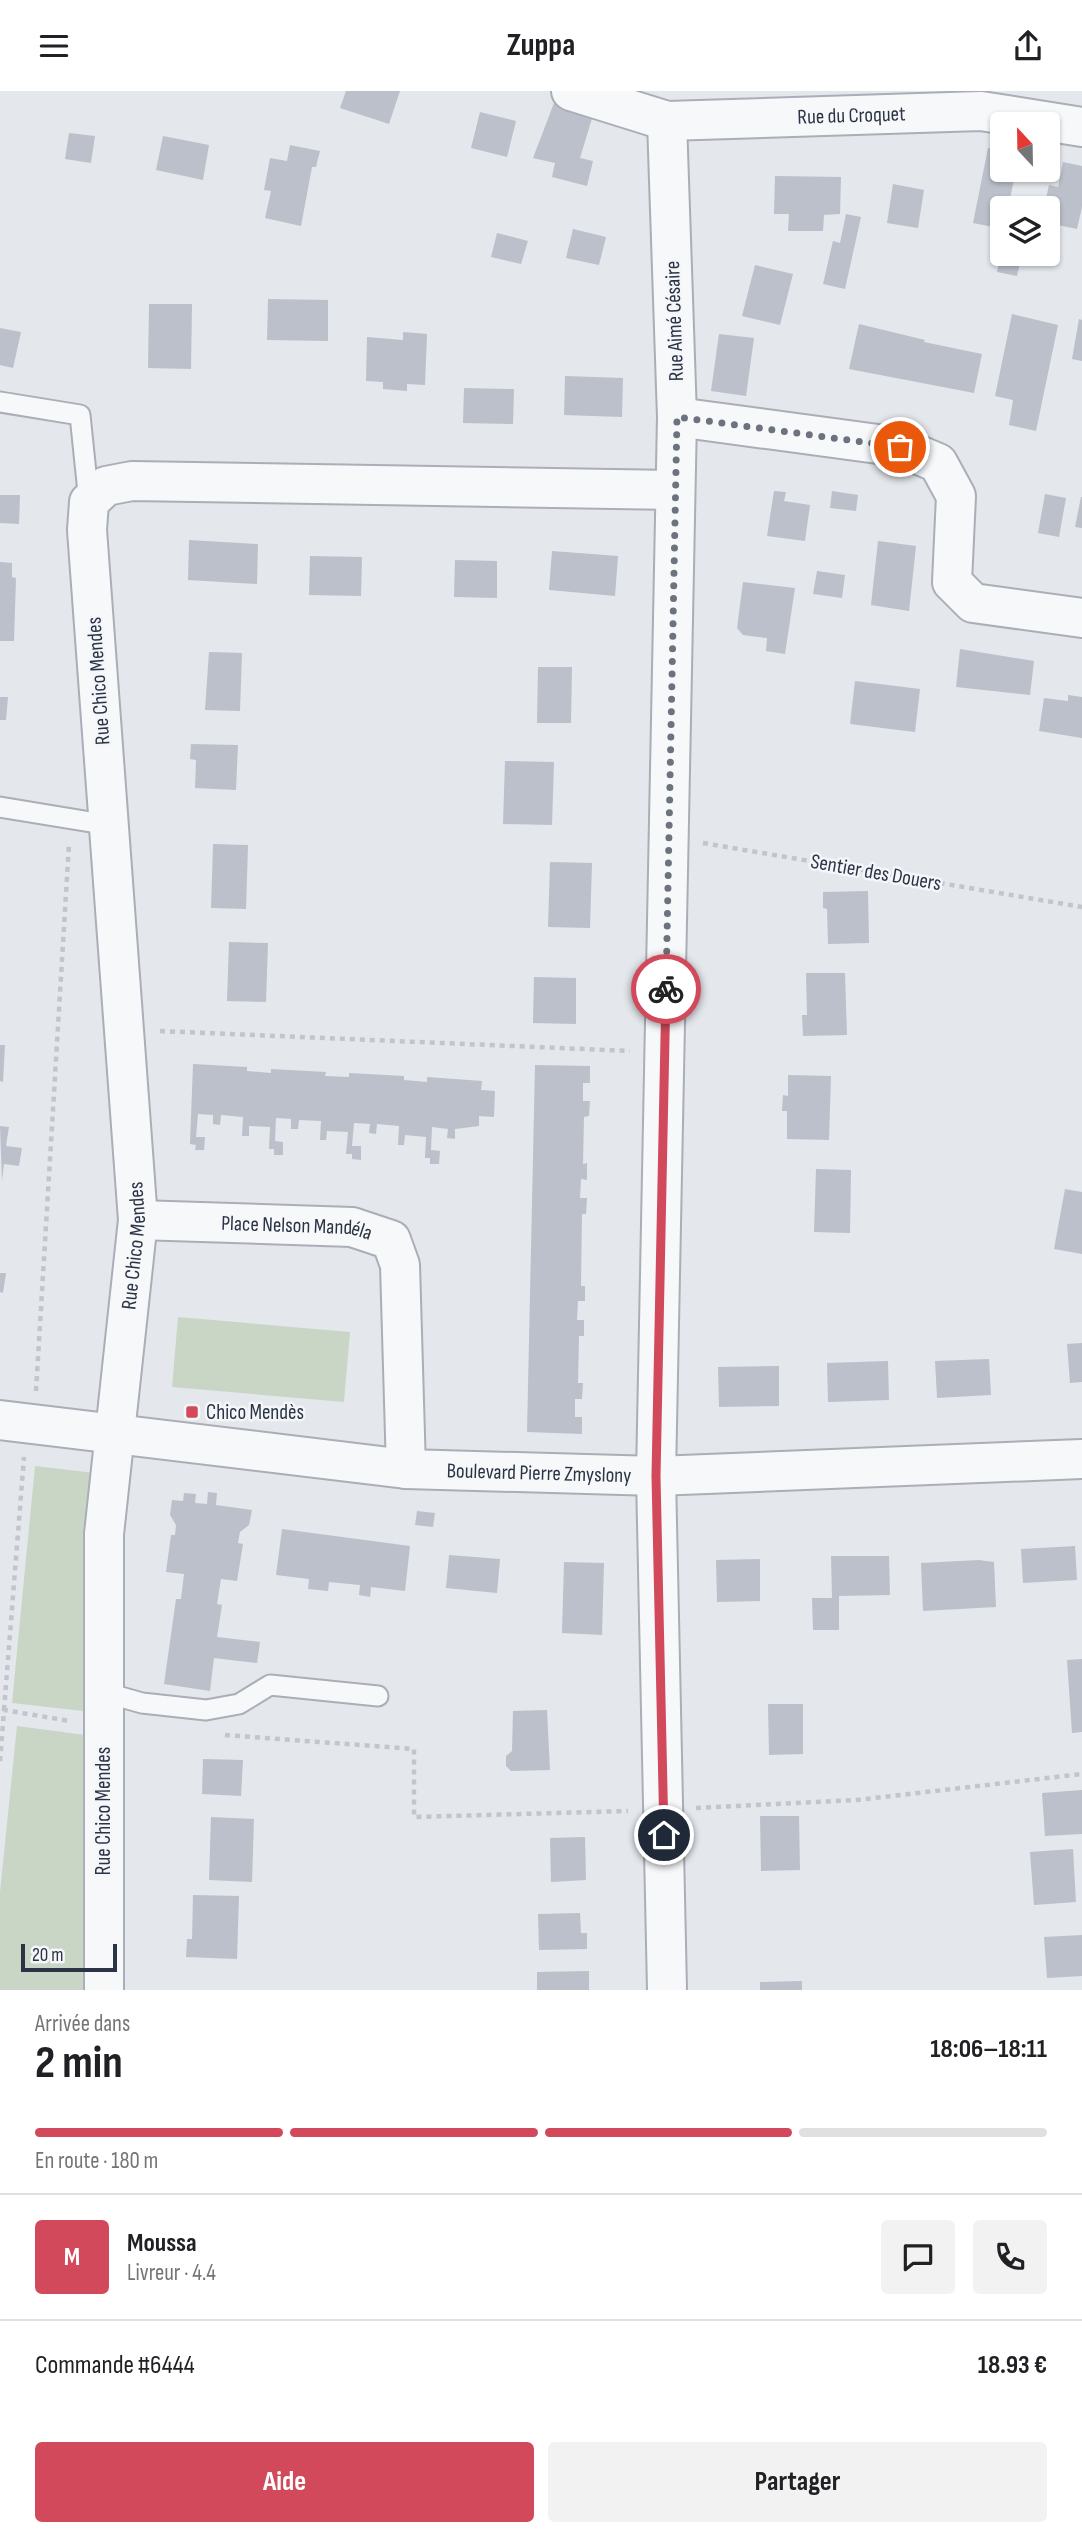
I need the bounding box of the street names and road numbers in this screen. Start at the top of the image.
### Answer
street label: Rue du Croquet [797,101,906,130]
street label: Rue Aimé Césaire [660,260,689,382]
street label: Rue Chico Mendes [82,616,115,746]
street label: Sentier des Douers [809,849,943,896]
street label: Rue Chico Mendes [116,1181,151,1311]
street label: Place Nelson Mandéla [221,1211,375,1246]
street label: Boulevard Pierre Zmyslony [446,1458,632,1488]
street label: Rue Chico Mendes [91,1747,116,1875]

